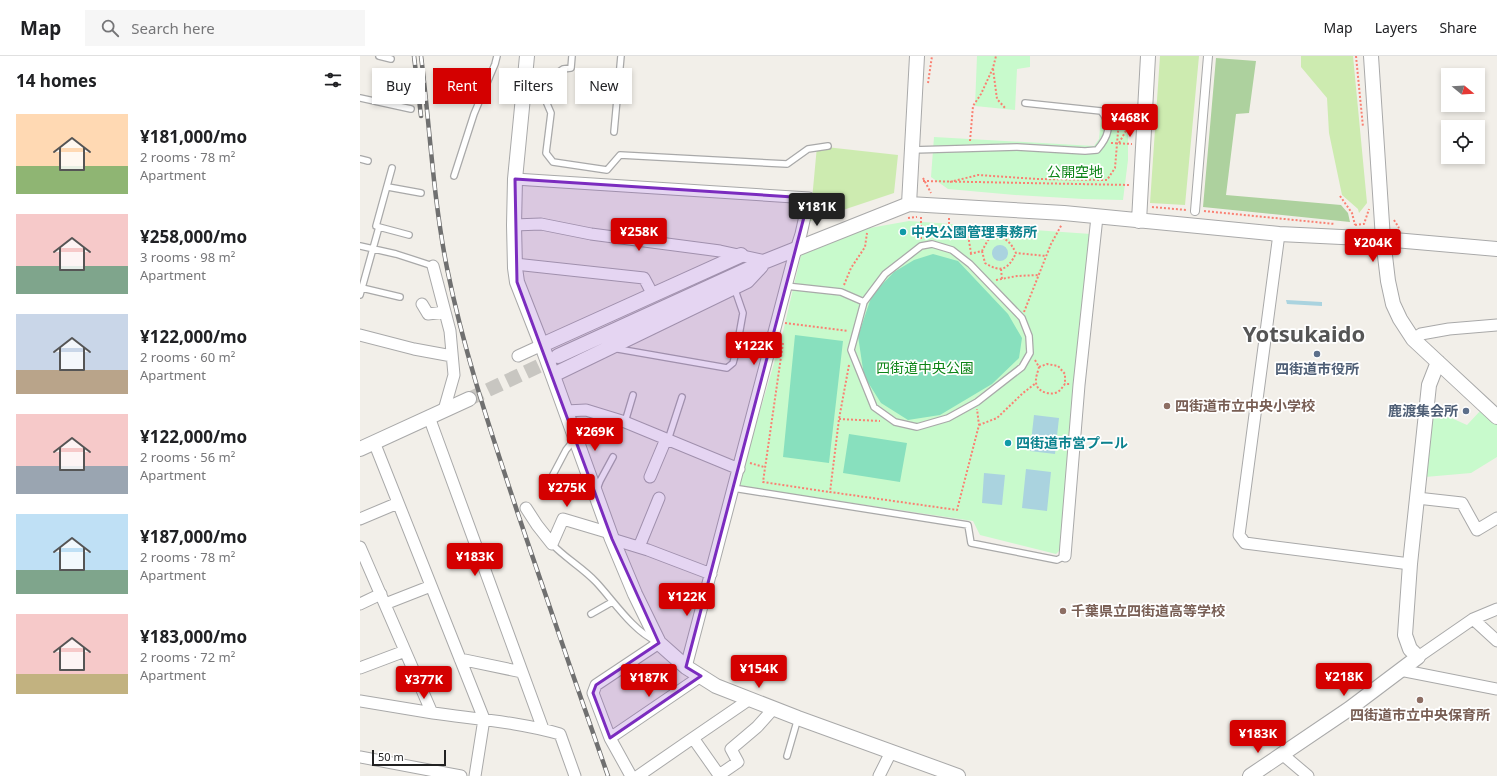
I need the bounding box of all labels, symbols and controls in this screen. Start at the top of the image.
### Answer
search box [85,10,365,46]
text: Map [20,15,61,41]
icon: search [99,17,121,39]
text: Search here [131,18,215,38]
text: Map [1324,18,1353,37]
text: Layers [1375,18,1417,37]
text: Share [1439,18,1477,37]
chip: Buy [372,68,425,104]
chip: Rent [433,68,491,104]
chip: Filters [499,68,567,104]
chip: New [575,68,632,104]
north arrow [1441,68,1485,112]
map controls [1441,68,1485,164]
text: 14 homes [16,69,97,92]
icon: filters [322,69,344,91]
pin: ¥468K [1102,104,1158,138]
text: ¥468K [1111,108,1149,126]
button: locate [1441,120,1485,164]
text: ¥181,000/mo [140,125,247,148]
icon: home [48,130,96,178]
text: 2 rooms · 78 m² [140,148,235,166]
park label: 公開空地 [1047,162,1103,181]
text: Apartment [140,166,206,184]
pin: ¥181K [789,193,845,227]
text: ¥181K [798,197,836,215]
pin: ¥258K [611,218,667,252]
text: ¥258K [620,222,658,240]
place label: 中央公園管理事務所 [911,222,1037,241]
text: ¥258,000/mo [140,225,247,248]
marker: 中央公園管理事務所 [898,227,908,237]
pin: ¥204K [1345,229,1401,263]
icon: home [48,230,96,278]
text: ¥204K [1354,233,1392,251]
text: 3 rooms · 98 m² [140,248,235,266]
text: Apartment [140,266,206,284]
district label: Yotsukaido [1243,318,1365,348]
text: ¥122,000/mo [140,325,247,348]
icon: home [48,330,96,378]
pin: ¥122K [726,332,782,366]
text: ¥122K [735,336,773,354]
text: 2 rooms · 60 m² [140,348,235,366]
marker: 四街道市役所 [1312,349,1322,359]
park label: 四街道中央公園 [876,358,974,377]
place label: 四街道市役所 [1275,359,1359,378]
text: Apartment [140,366,206,384]
place label: 四街道市立中央小学校 [1175,396,1315,415]
marker: 四街道市立中央小学校 [1162,401,1172,411]
place label: 鹿渡集会所 [1388,401,1458,420]
marker: 鹿渡集会所 [1461,406,1471,416]
pin: ¥269K [567,418,623,452]
text: ¥269K [576,422,614,440]
text: ¥122,000/mo [140,425,247,448]
icon: home [48,430,96,478]
place label: 四街道市営プール [1016,433,1128,452]
marker: 四街道市営プール [1003,438,1013,448]
text: 2 rooms · 56 m² [140,448,235,466]
text: Apartment [140,466,206,484]
pin: ¥275K [539,474,595,508]
text: ¥275K [548,478,586,496]
text: ¥187,000/mo [140,525,247,548]
icon: home [48,530,96,578]
pin: ¥183K [447,543,503,577]
text: ¥183K [456,547,494,565]
text: 2 rooms · 78 m² [140,548,235,566]
text: Apartment [140,566,206,584]
pin: ¥122K [659,583,715,617]
text: ¥122K [668,587,706,605]
place label: 千葉県立四街道高等学校 [1071,601,1225,620]
marker: 千葉県立四街道高等学校 [1058,606,1068,616]
text: ¥183,000/mo [140,625,247,648]
icon: home [48,630,96,678]
text: 2 rooms · 72 m² [140,648,235,666]
pin: ¥154K [731,655,787,689]
text: ¥154K [740,659,778,677]
pin: ¥218K [1316,663,1372,697]
pin: ¥187K [621,664,677,698]
text: Apartment [140,666,206,684]
pin: ¥377K [396,666,452,700]
text: ¥218K [1325,667,1363,685]
text: ¥187K [630,668,668,686]
text: ¥377K [405,670,443,688]
marker: 四街道市立中央保育所 [1415,695,1425,705]
place label: 四街道市立中央保育所 [1350,705,1490,724]
pin: ¥183K [1230,720,1286,754]
text: ¥183K [1239,724,1277,742]
scale bar [372,748,446,767]
text: 50 m [378,749,404,764]

